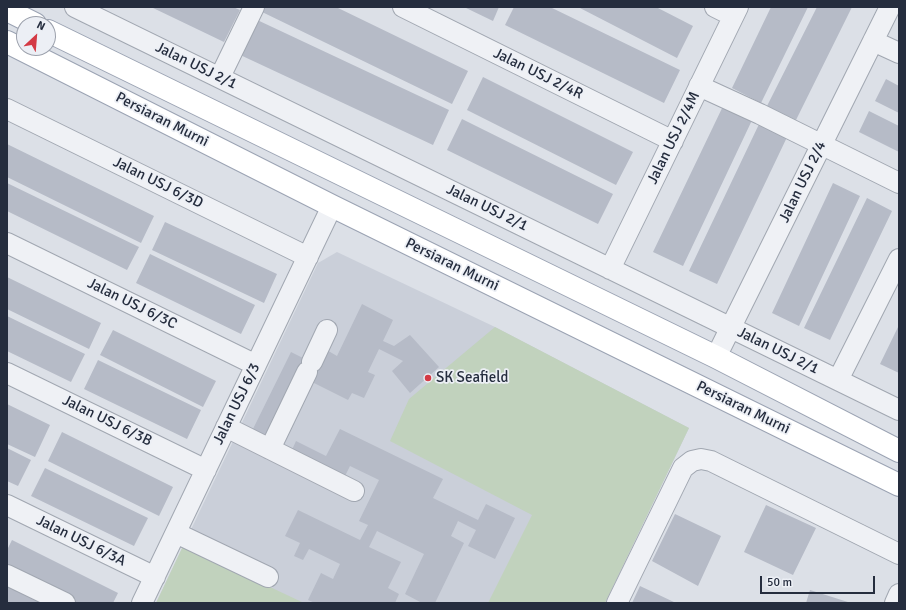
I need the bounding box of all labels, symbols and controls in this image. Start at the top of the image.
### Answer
north arrow [16,16,56,56]
text: N [35,18,47,33]
street label: Jalan USJ 2/1 [152,39,240,93]
street label: Jalan USJ 2/4R [490,45,586,103]
street label: Persiaran Murni [112,89,212,151]
street label: Jalan USJ 2/4M [644,89,704,187]
street label: Jalan USJ 2/4 [776,138,830,226]
street label: Jalan USJ 6/3D [110,153,206,213]
street label: Jalan USJ 2/1 [443,181,531,235]
street label: Persiaran Murni [402,235,502,295]
street label: Jalan USJ 6/3C [84,275,180,333]
street label: Jalan USJ 2/1 [734,324,822,378]
street label: Jalan USJ 6/3 [210,360,264,448]
place label: SK Seafield [436,369,509,387]
marker: SK Seafield [423,373,433,383]
street label: Persiaran Murni [693,378,793,438]
street label: Jalan USJ 6/3B [59,392,155,450]
street label: Jalan USJ 6/3A [33,512,129,570]
scale bar [762,568,877,594]
text: 50 m [767,575,792,590]

